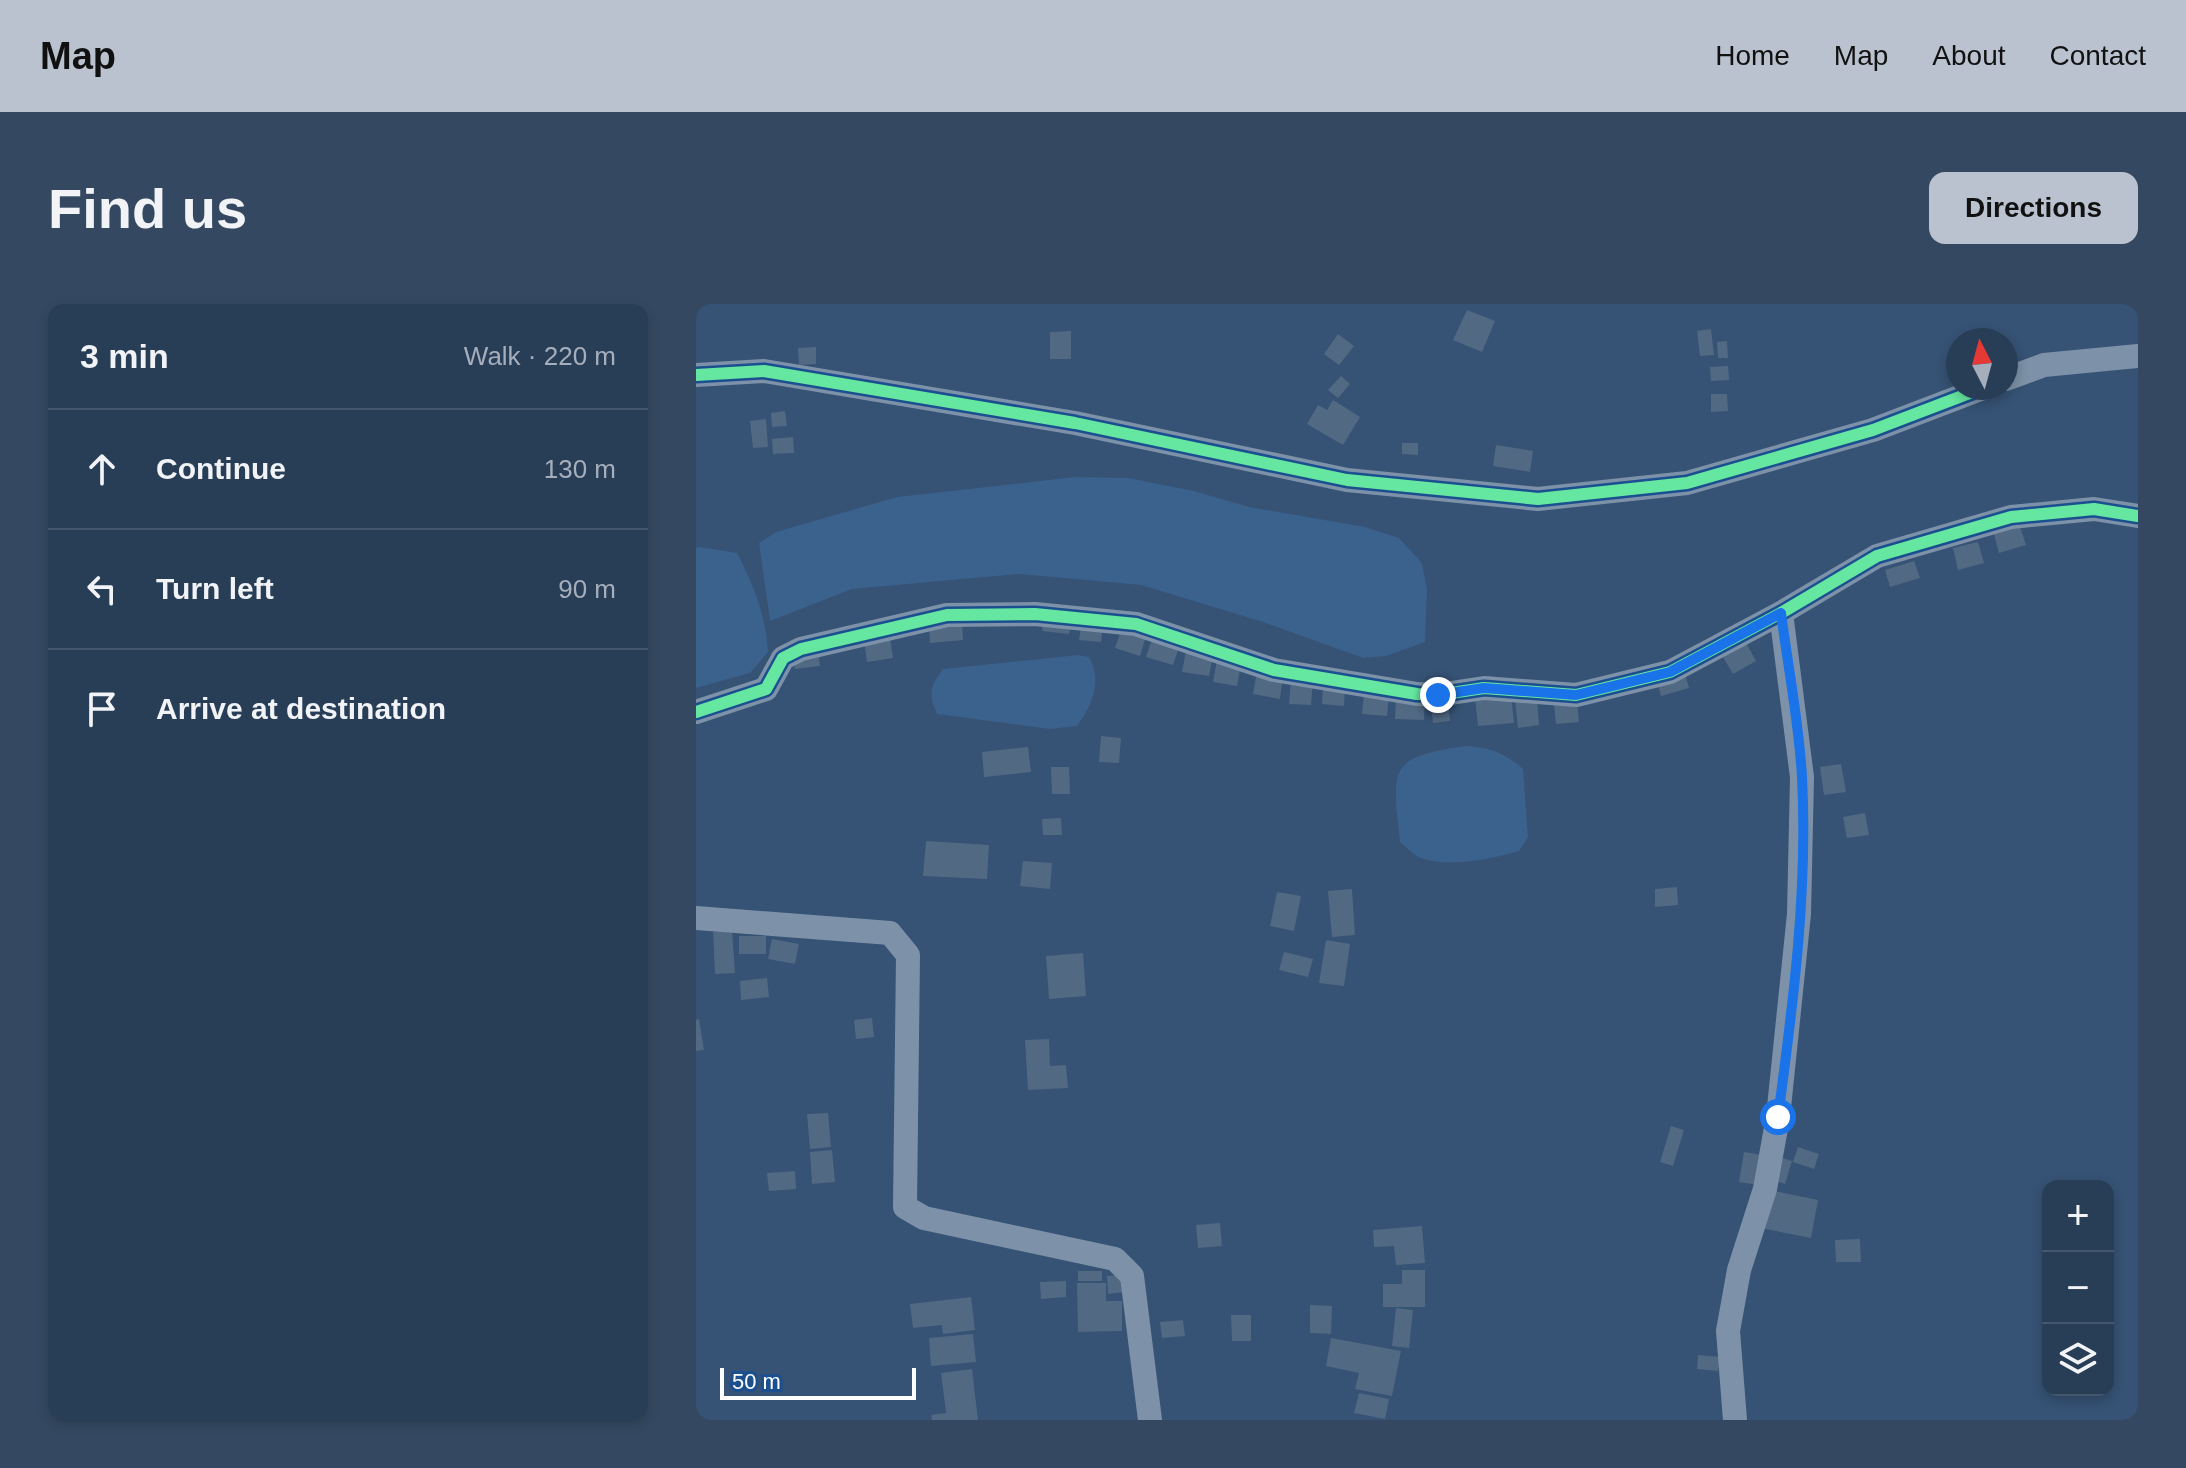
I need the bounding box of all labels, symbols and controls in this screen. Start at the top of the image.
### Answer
text: Map [40,35,116,77]
text: Home [1715,40,1790,71]
text: Map [1834,40,1888,71]
text: About [1932,40,2006,71]
text: Contact [2050,40,2146,71]
button: Directions [1929,172,2138,244]
text: Find us [48,177,247,240]
north arrow [1946,328,2018,400]
text: 3 min [80,337,169,375]
text: Walk · 220 m [464,341,616,371]
icon: ahead [80,447,124,491]
text: Continue [156,452,286,485]
text: 130 m [544,454,616,484]
icon: left [80,567,124,611]
text: Turn left [156,572,274,605]
text: 90 m [558,574,616,604]
route end [1420,677,1456,713]
icon: arrive [80,687,124,731]
text: Arrive at destination [156,692,446,725]
route start [1760,1099,1796,1135]
map controls [2042,1180,2114,1396]
button: + [2042,1180,2114,1252]
button: − [2042,1252,2114,1324]
button: layers [2042,1324,2114,1396]
scale bar [720,1364,916,1400]
text: 50 m [732,1369,781,1394]

